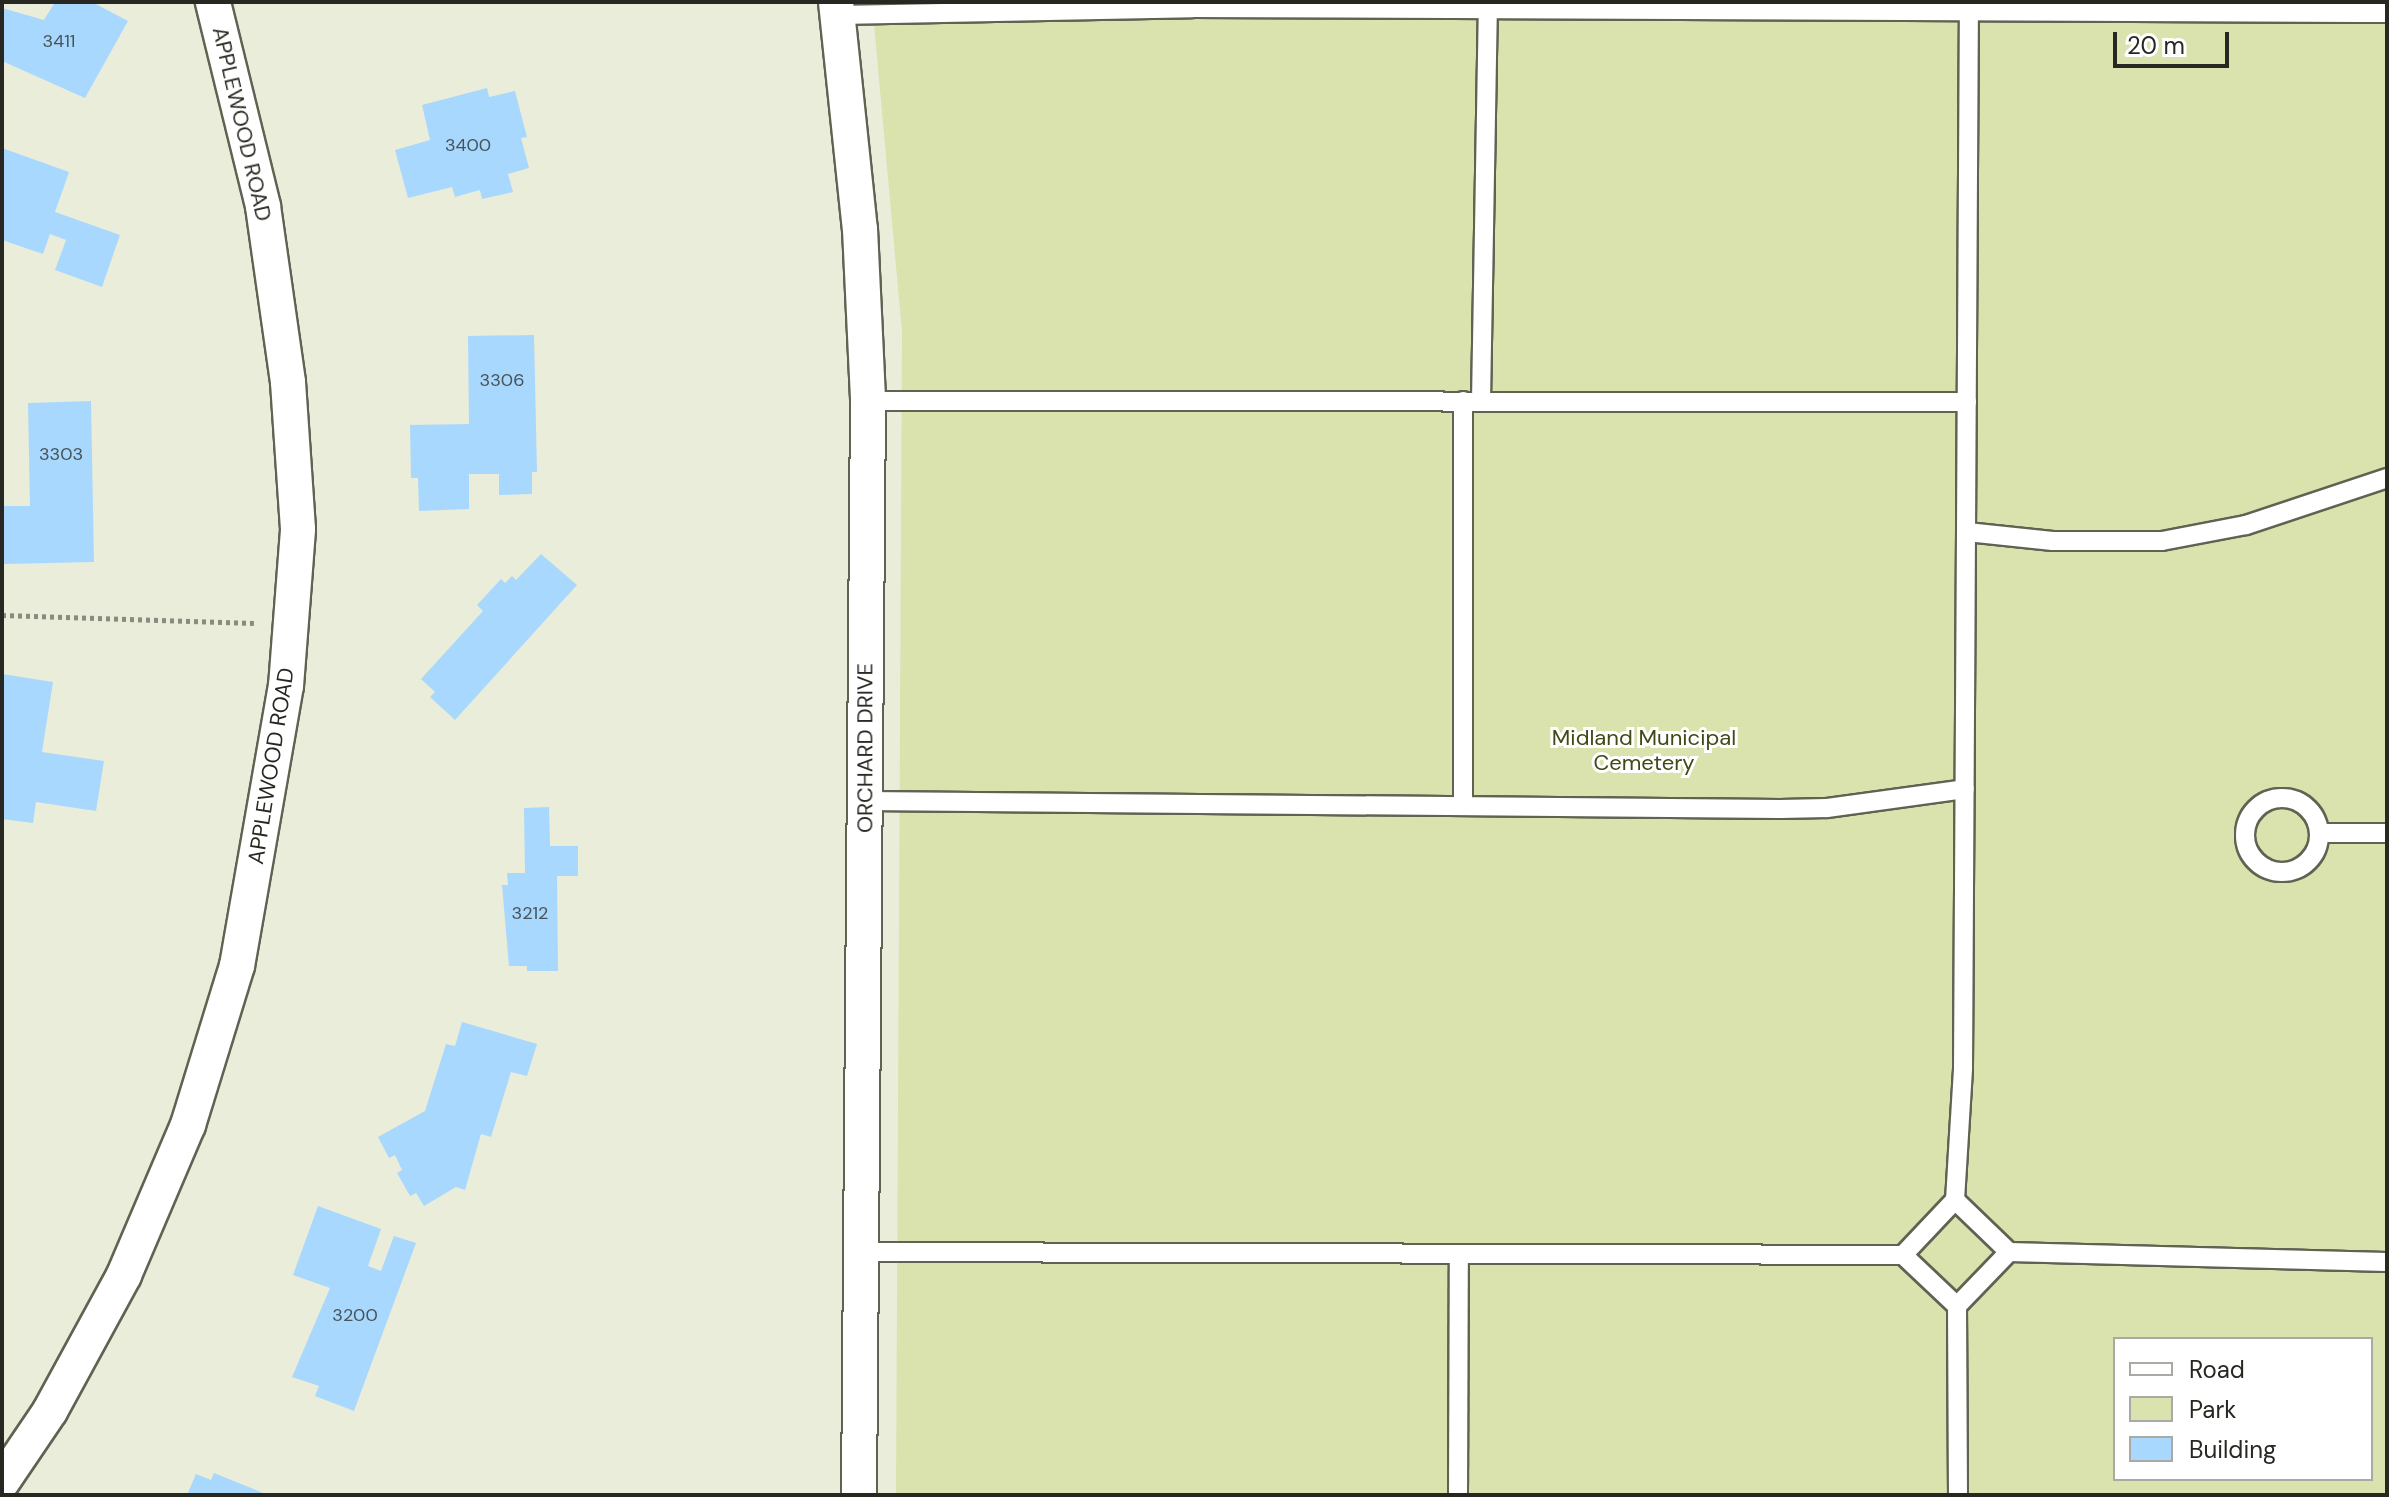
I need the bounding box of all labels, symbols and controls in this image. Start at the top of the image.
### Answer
scale bar [2117,16,2233,66]
street label: APPLEWOOD ROAD [207,24,277,224]
house number: 3411 [43,30,75,52]
text: 20 m [2127,30,2185,61]
house number: 3400 [445,134,491,156]
house number: 3306 [480,369,524,391]
house number: 3303 [39,443,83,465]
street label: ORCHARD DRIVE [852,663,878,833]
street label: APPLEWOOD ROAD [242,666,300,866]
park label: Midland Municipal Cemetery [1552,724,1736,776]
house number: 3212 [512,902,548,924]
house number: 3200 [332,1304,378,1326]
legend [2113,1337,2373,1481]
text: Road [2189,1354,2245,1385]
text: Park [2189,1394,2236,1425]
text: Building [2189,1434,2276,1465]

